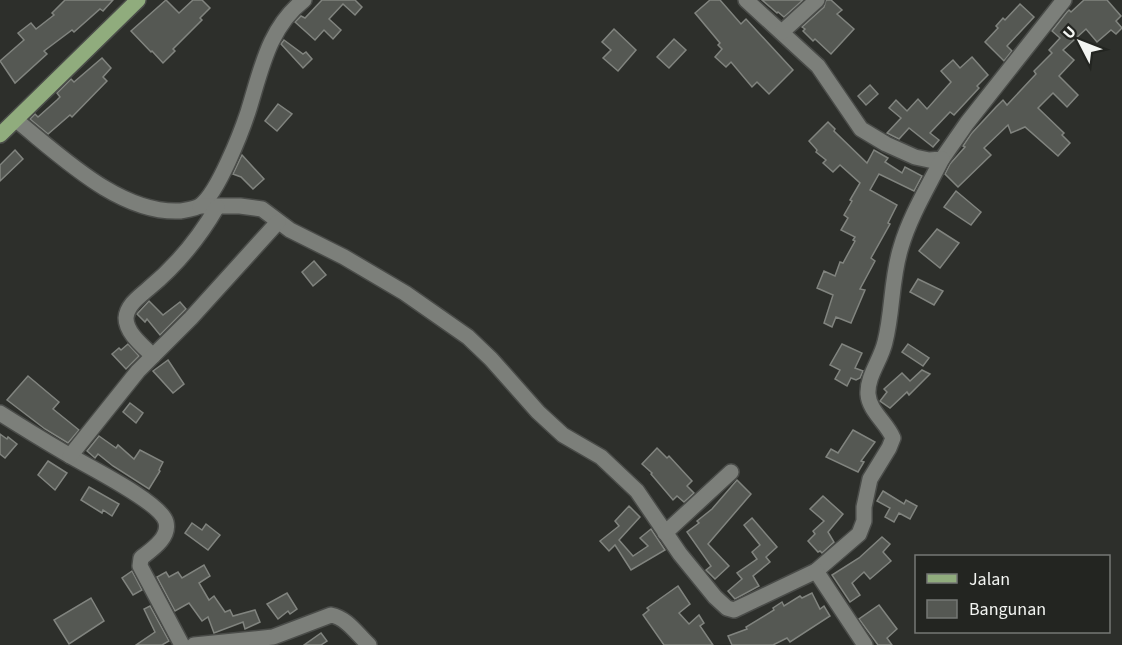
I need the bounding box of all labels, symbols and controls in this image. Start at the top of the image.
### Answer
north arrow [1050,12,1110,72]
text: U [1058,21,1081,44]
legend [915,555,1110,633]
text: Jalan [969,567,1010,592]
text: Bangunan [969,597,1046,622]

